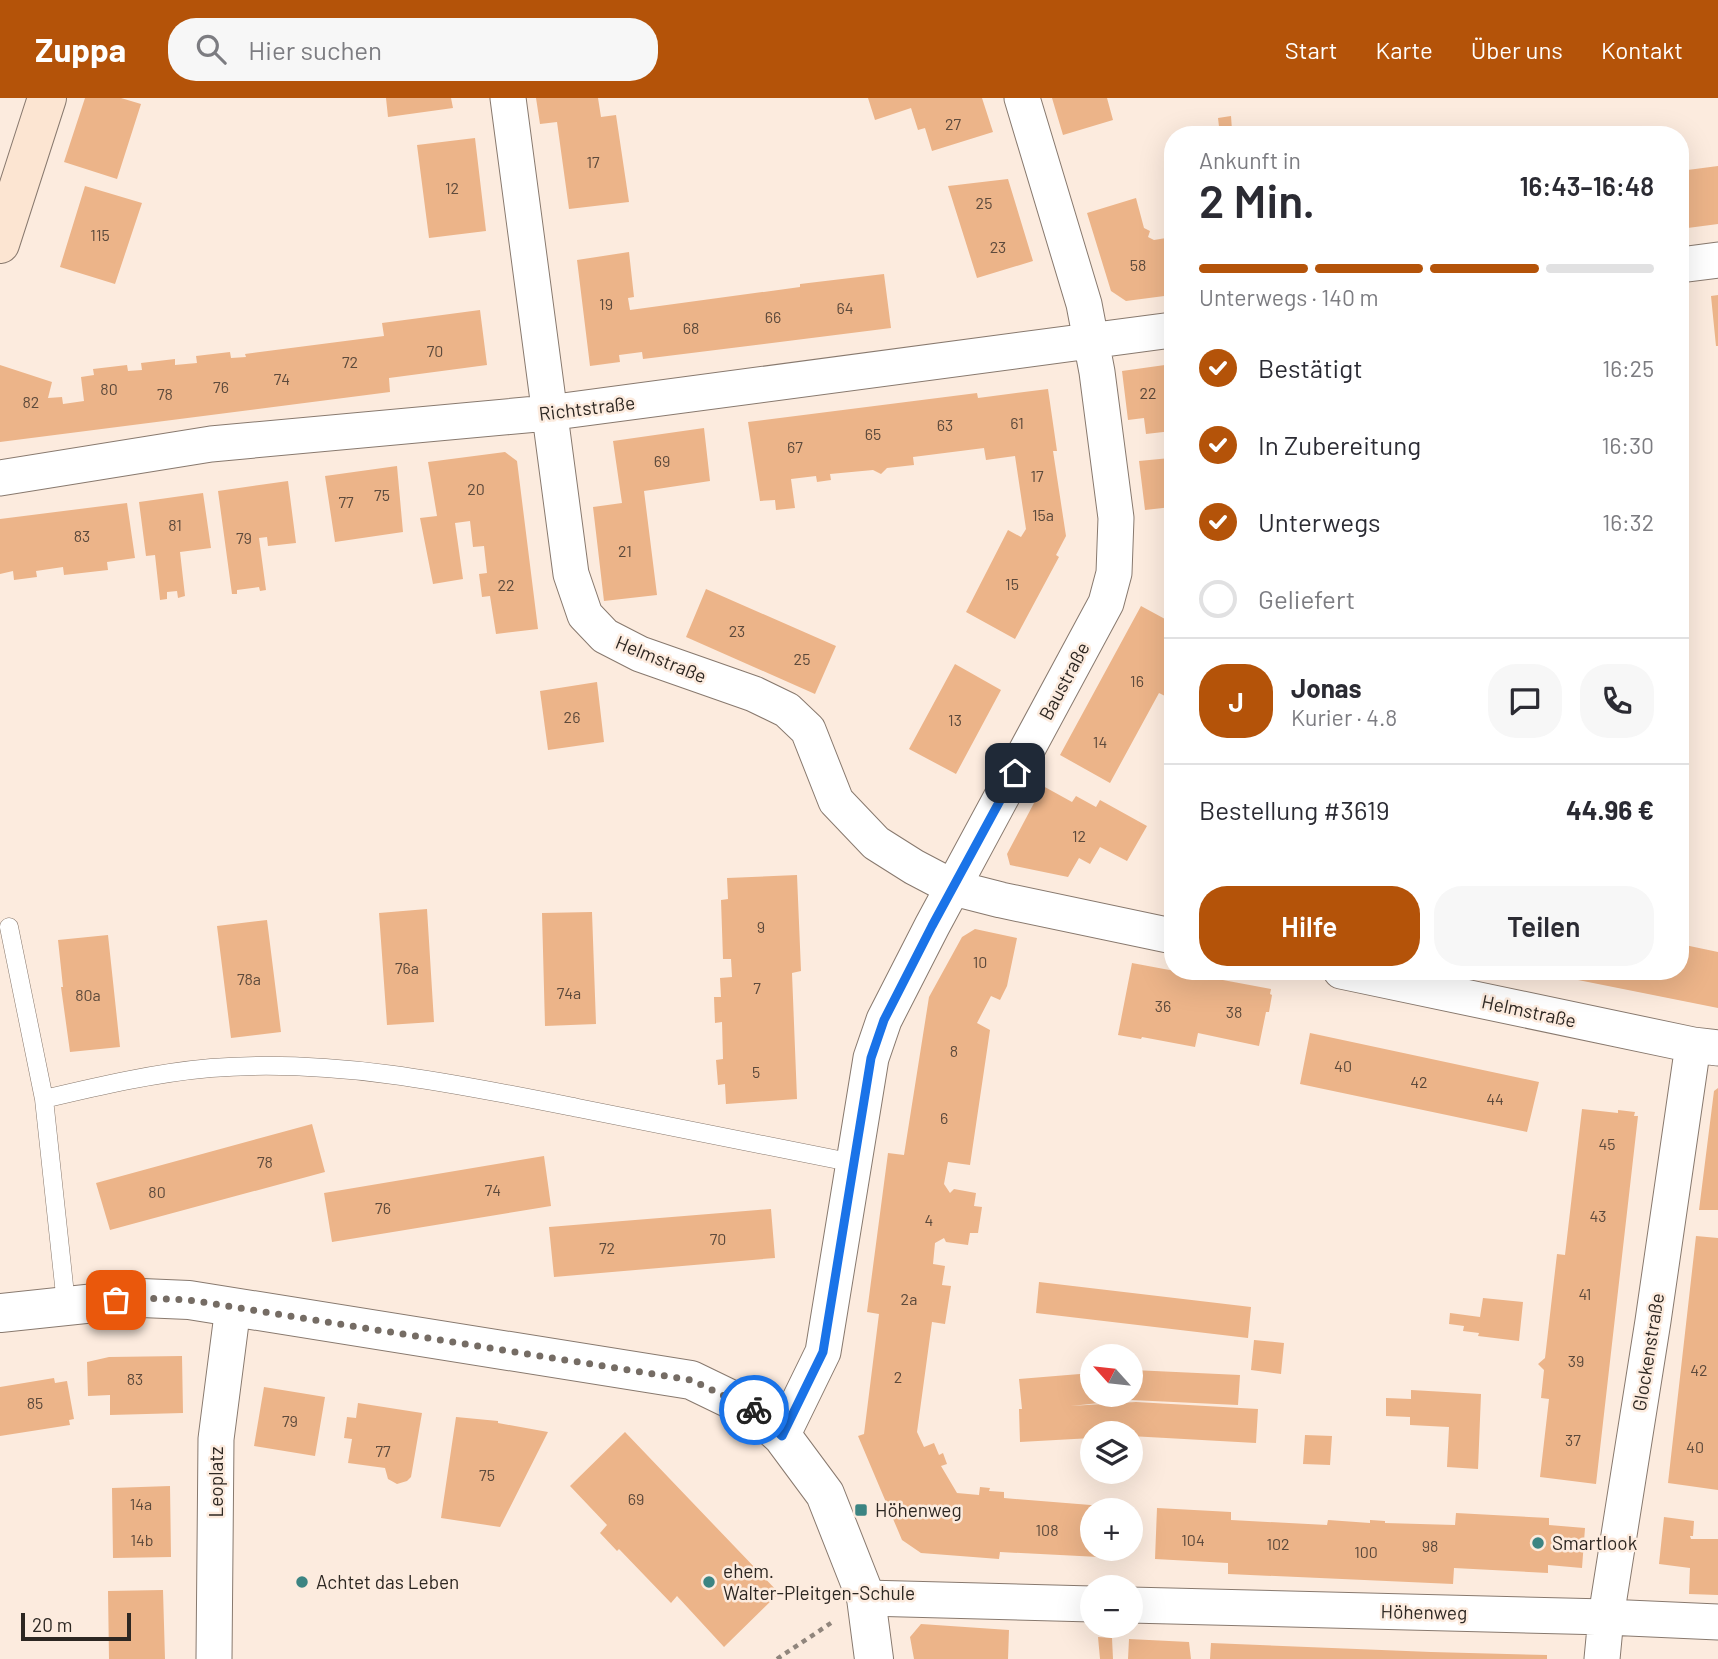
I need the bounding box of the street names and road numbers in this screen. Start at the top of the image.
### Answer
street label: Richtstraße [537,390,636,425]
street label: Helmstraße [612,630,710,687]
street label: Baustraße [1033,638,1094,724]
street label: Helmstraße [1480,989,1578,1032]
street label: Glockenstraße [1627,1291,1668,1413]
street label: Leoplatz [204,1446,227,1518]
street label: Höhenweg [1381,1599,1467,1624]

